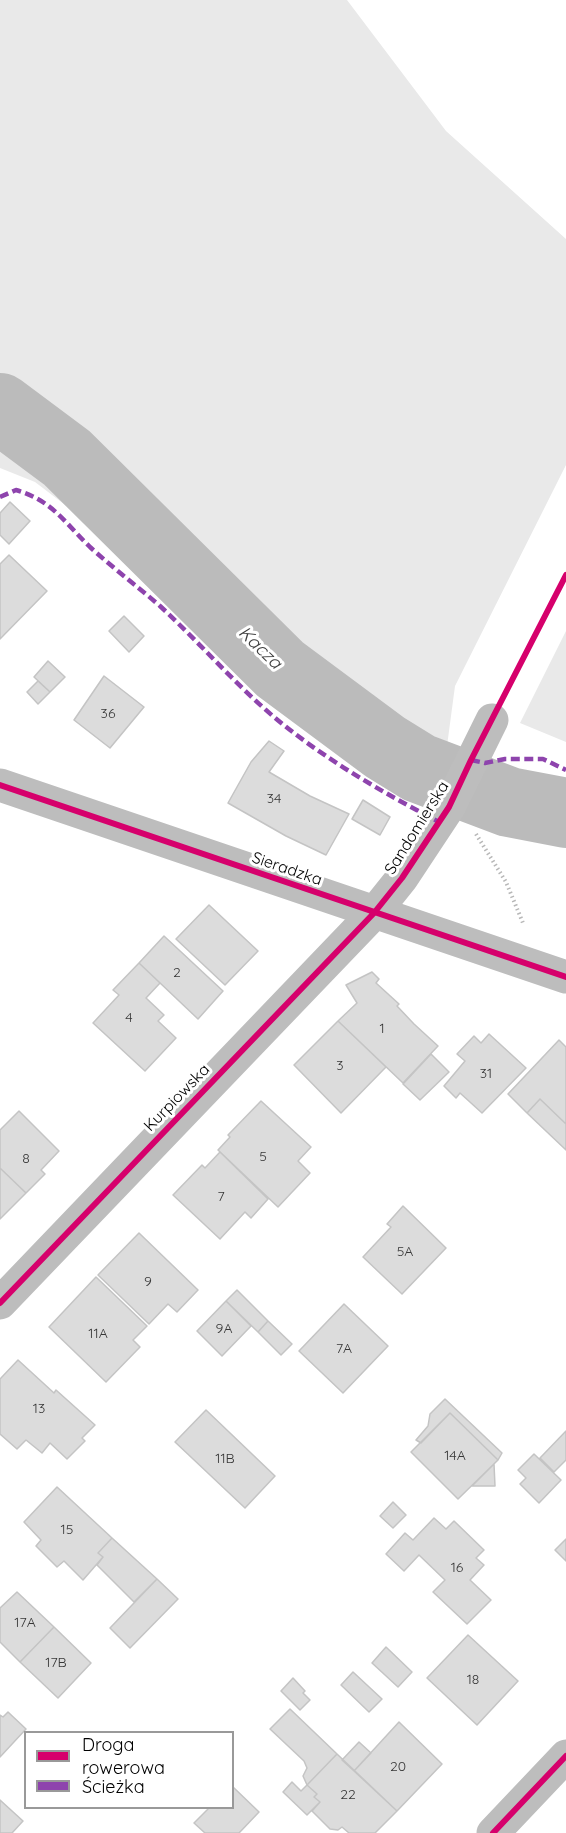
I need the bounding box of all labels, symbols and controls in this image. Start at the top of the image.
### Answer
water label: Kacza [234,622,286,674]
house number: 36 [101,706,115,722]
street label: Sandomierska [381,778,453,878]
house number: 34 [267,791,281,807]
street label: Sieradzka [250,848,324,890]
house number: 2 [173,965,181,981]
house number: 4 [125,1010,133,1026]
house number: 1 [379,1021,385,1037]
house number: 3 [336,1058,344,1074]
street label: Kurpiowska [140,1060,214,1136]
house number: 31 [480,1066,492,1082]
house number: 5 [259,1149,267,1165]
house number: 8 [22,1151,30,1167]
house number: 7 [217,1189,225,1205]
house number: 5A [397,1244,413,1260]
house number: 9 [144,1274,152,1290]
house number: 9A [216,1321,232,1337]
house number: 11A [88,1326,108,1342]
house number: 7A [336,1341,352,1357]
house number: 13 [33,1401,45,1417]
house number: 14A [444,1448,466,1464]
house number: 11B [215,1451,235,1467]
house number: 15 [61,1522,73,1538]
house number: 16 [451,1560,463,1576]
house number: 17A [14,1615,36,1631]
house number: 17B [45,1655,67,1671]
house number: 18 [467,1672,479,1688]
legend [24,1731,234,1809]
text: Droga rowerowa [82,1733,165,1779]
house number: 20 [390,1759,406,1775]
text: Ścieżka [82,1775,145,1798]
house number: 22 [340,1787,356,1803]

